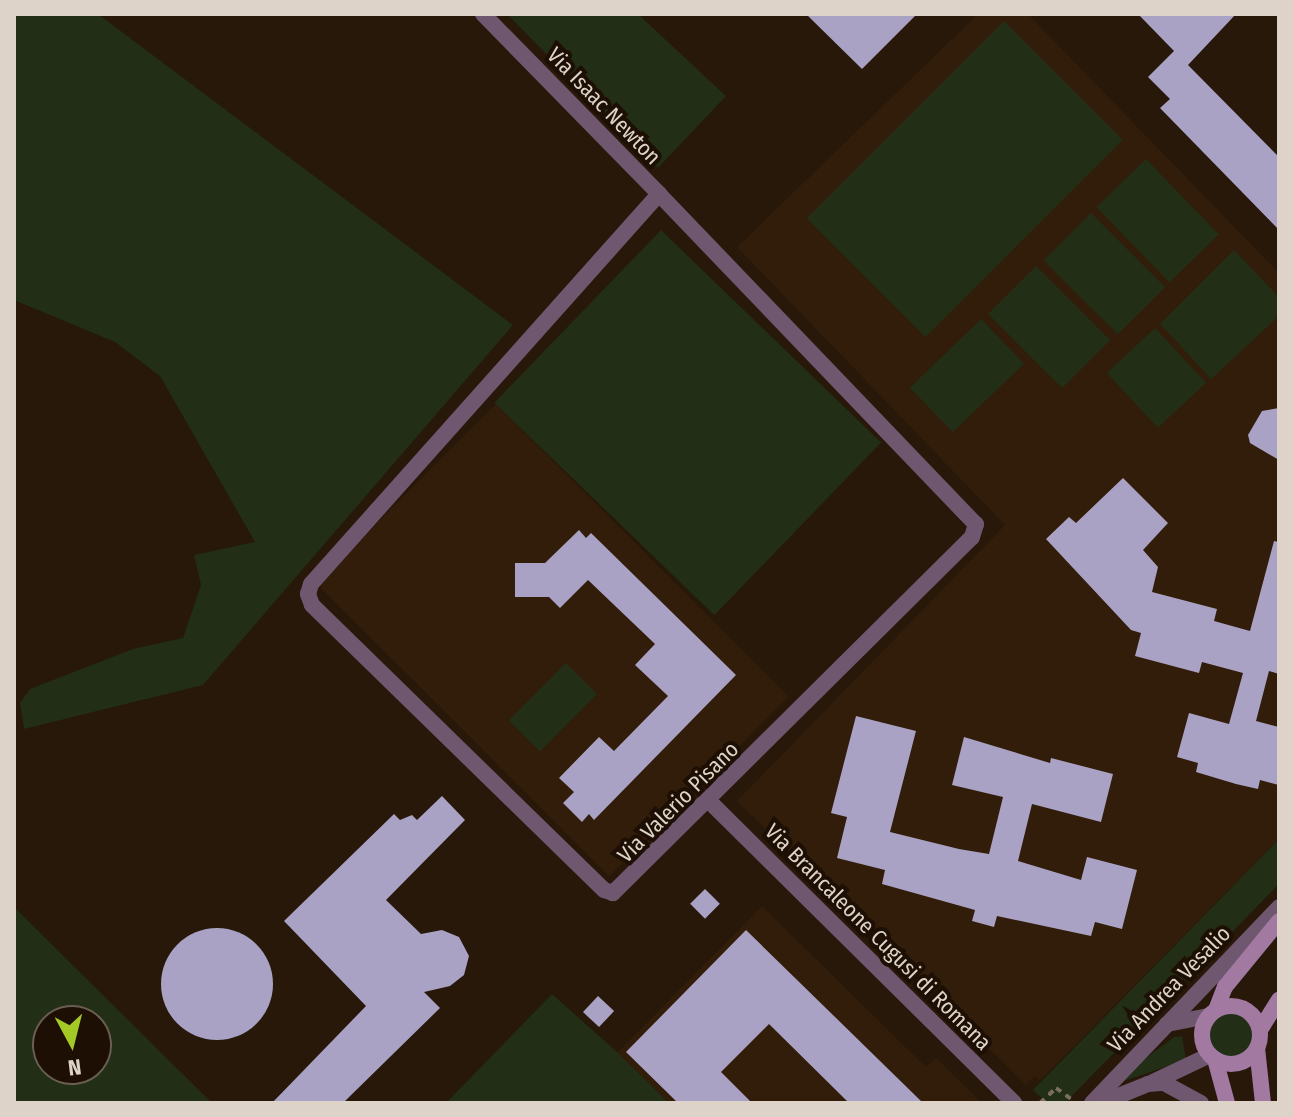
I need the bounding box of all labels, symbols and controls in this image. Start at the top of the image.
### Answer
street label: Via Isaac Newton [542,42,666,170]
street label: Via Valerio Pisano [612,736,744,868]
street label: Via Brancaleone Cugusi di Romana [759,818,997,1056]
street label: Via Andrea Vesalio [1102,920,1236,1058]
north arrow [32,1005,112,1085]
text: N [67,1053,83,1082]

